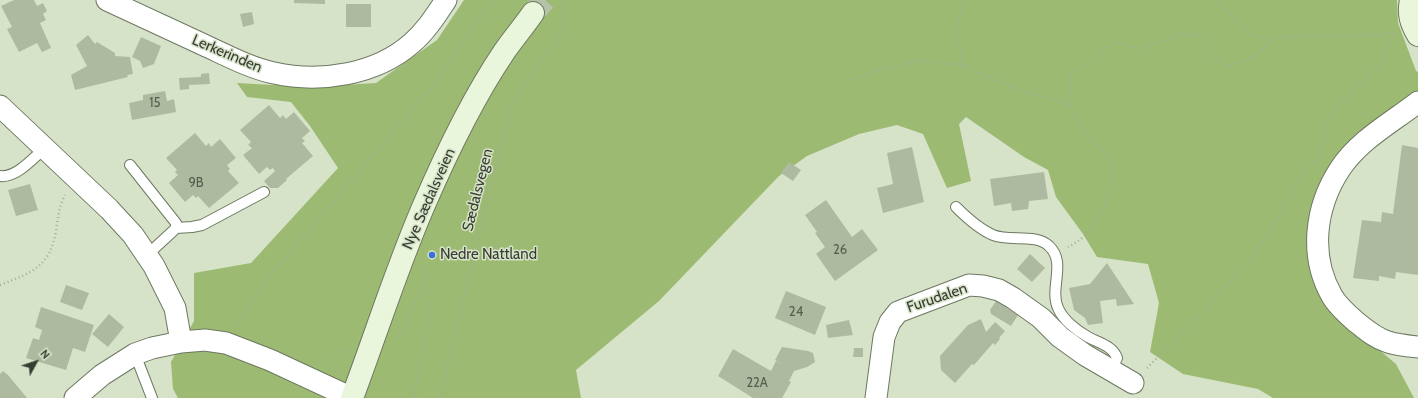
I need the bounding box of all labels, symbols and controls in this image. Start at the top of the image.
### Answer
street label: Lerkerinden [189,31,265,77]
house number: 15 [149,95,161,111]
street label: Nye Sædalsveien [399,146,459,252]
street label: Sædalsvegen [459,147,497,233]
house number: 9B [188,175,204,191]
house number: 26 [833,242,847,258]
place label: Nedre Nattland [440,246,537,264]
marker: Nedre Nattland [427,250,437,260]
street label: Furudalen [904,279,970,317]
house number: 24 [789,304,803,320]
north arrow [16,342,56,382]
text: N [37,347,53,362]
house number: 22A [746,375,768,391]

